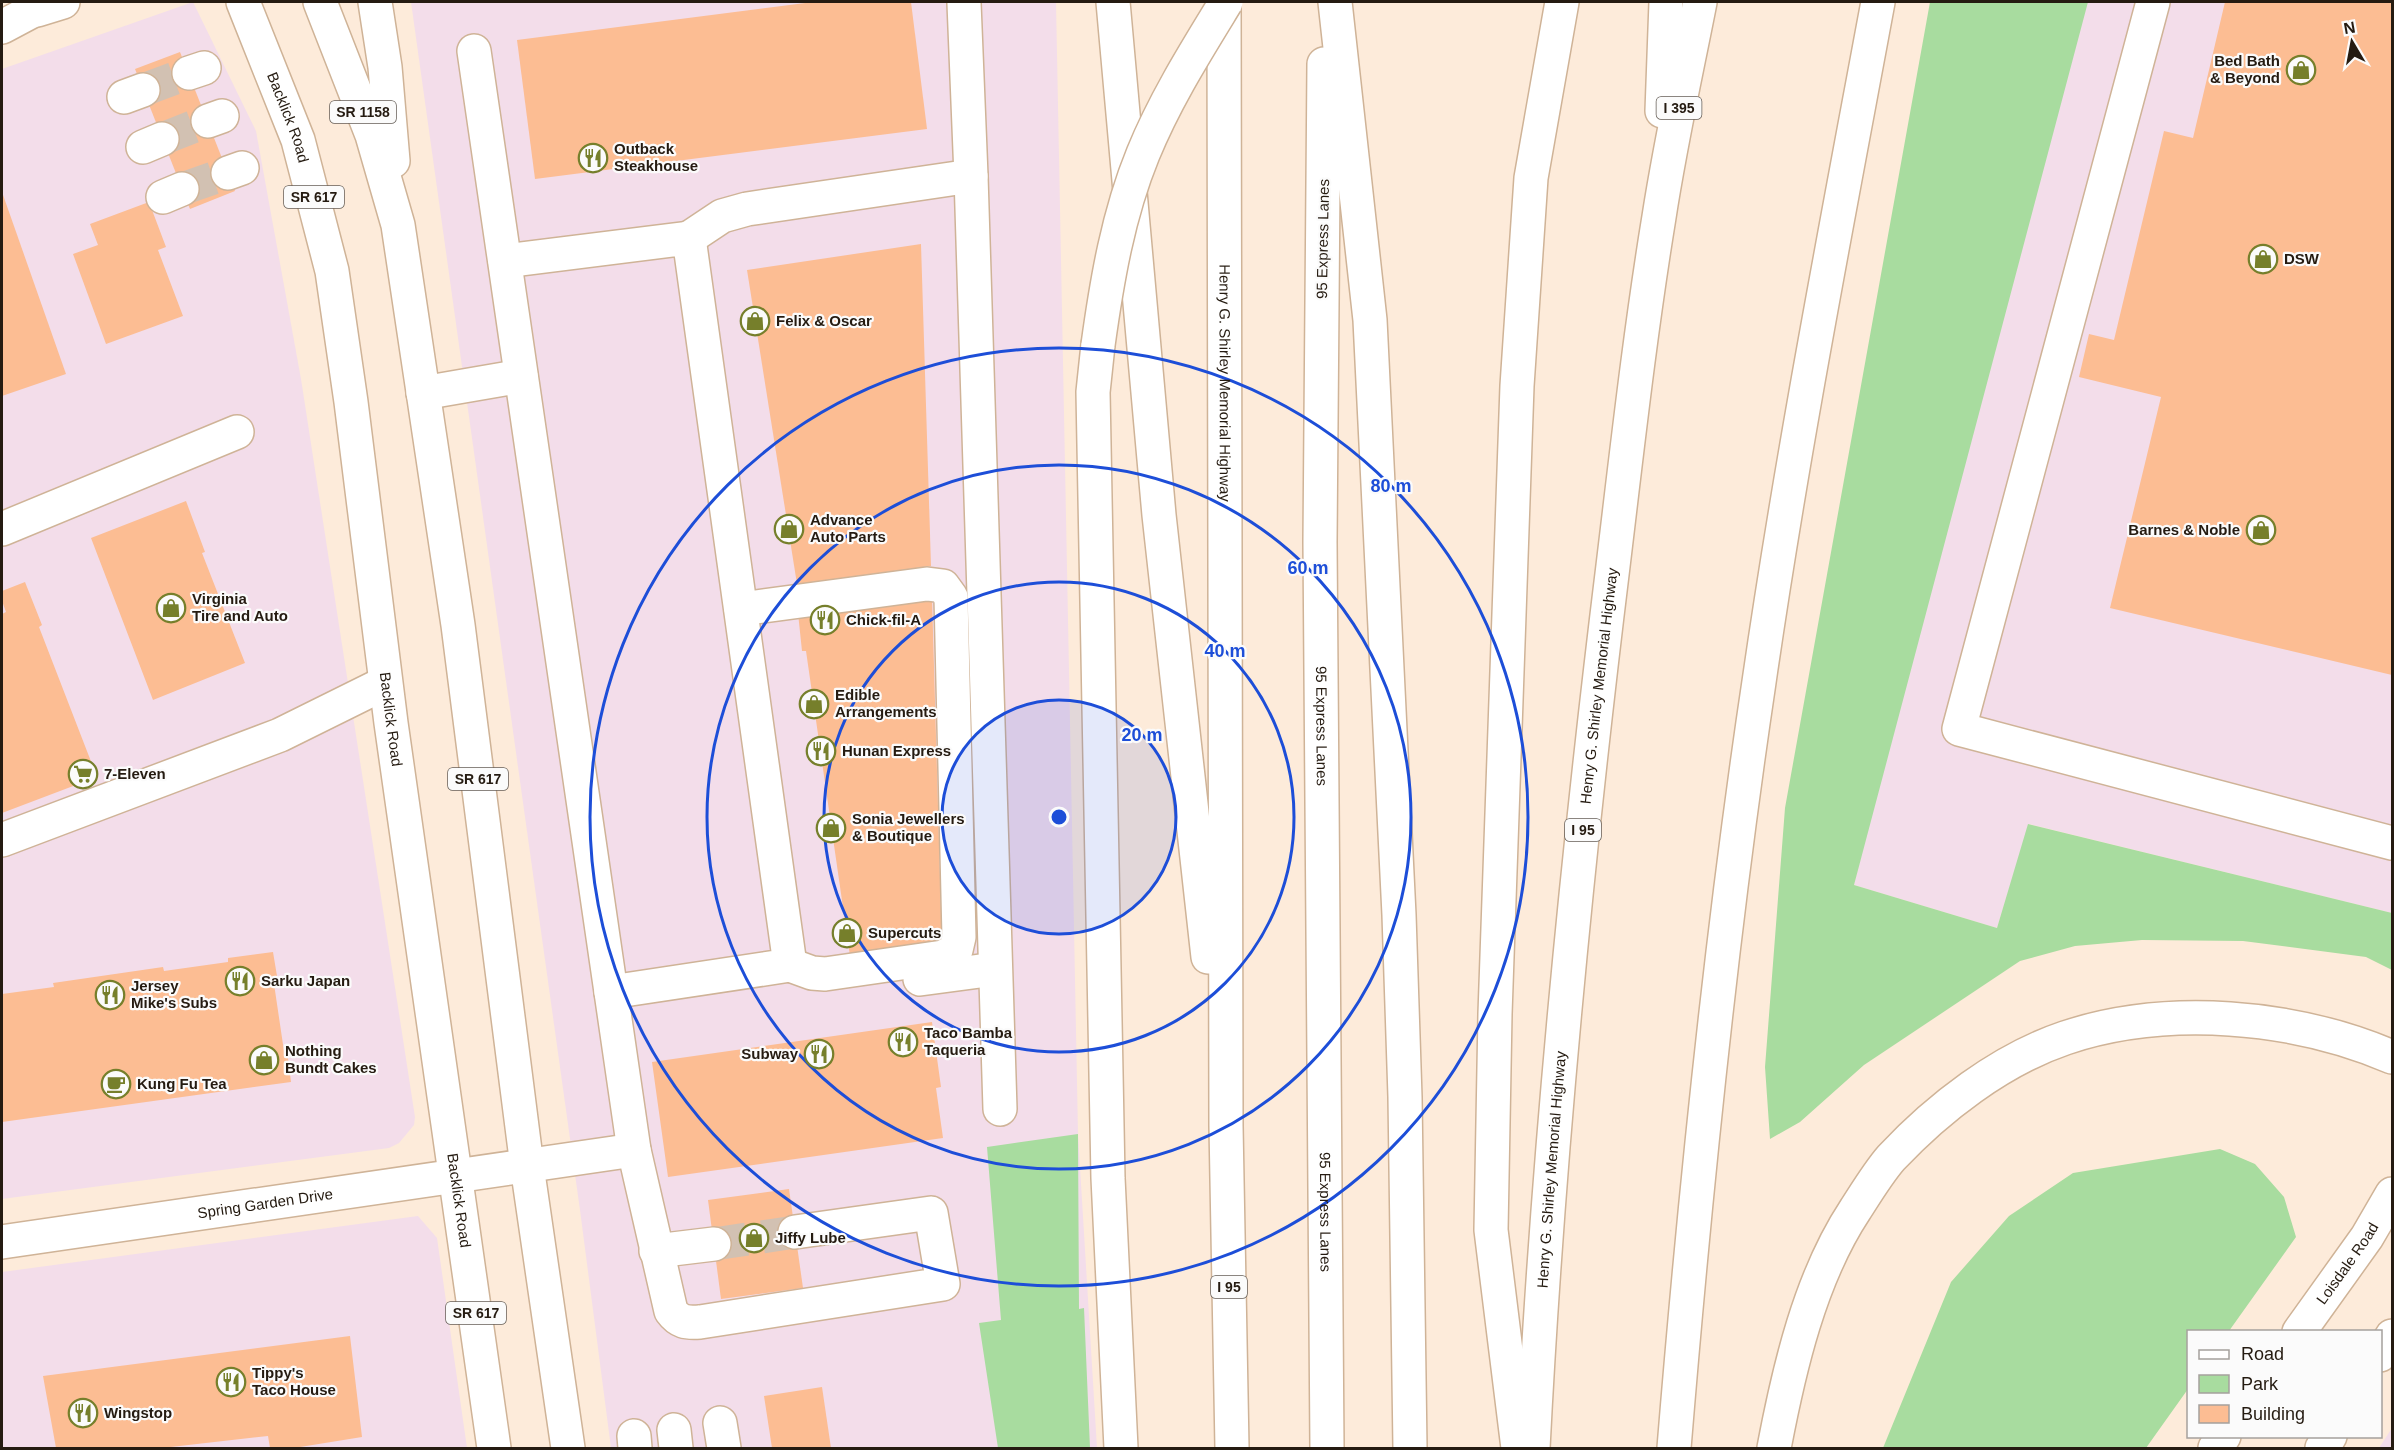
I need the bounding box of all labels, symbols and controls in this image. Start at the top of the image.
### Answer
north arrow [2322,12,2382,72]
text: N [2342,18,2357,37]
place label: Bed Bath & Beyond [2210,52,2280,86]
shop icon: Bed Bath & Beyond [2285,54,2317,86]
street label: Backlick Road [264,70,312,164]
road number: I 395 [1656,97,1702,119]
road number: SR 1158 [330,101,396,123]
place label: Outback Steakhouse [614,140,698,174]
restaurant icon: Outback Steakhouse [577,142,609,174]
street label: 95 Express Lanes [1313,179,1332,299]
road number: SR 617 [284,186,344,208]
shop icon: DSW [2247,243,2279,275]
place label: DSW [2284,250,2320,267]
street label: Henry G. Shirley Memorial Highway [1216,264,1234,502]
shop icon: Felix & Oscar [739,305,771,337]
place label: Felix & Oscar [776,312,872,329]
text: 80 m [1370,476,1412,496]
place label: Advance Auto Parts [810,511,886,545]
shop icon: Advance Auto Parts [773,513,805,545]
shop icon: Barnes & Noble [2245,514,2277,546]
place label: Barnes & Noble [2128,521,2240,538]
text: 60 m [1287,558,1329,578]
street label: Henry G. Shirley Memorial Highway [1577,566,1621,805]
place label: Virginia Tire and Auto [192,590,288,624]
shop icon: Virginia Tire and Auto [155,592,187,624]
restaurant icon: Chick-fil-A [809,604,841,636]
place label: Chick-fil-A [846,611,921,628]
text: 40 m [1204,641,1246,661]
street label: 95 Express Lanes [1313,666,1331,786]
street label: Backlick Road [377,671,406,767]
place label: Edible Arrangements [835,686,937,720]
shop icon: Edible Arrangements [798,688,830,720]
text: 20 m [1121,725,1163,745]
restaurant icon: Hunan Express [805,735,837,767]
place label: Hunan Express [842,742,951,759]
supermarket icon: 7-Eleven [67,758,99,790]
place label: 7-Eleven [104,765,166,782]
road number: SR 617 [448,768,508,790]
centre of rings [1049,807,1069,827]
place label: Sonia Jewellers & Boutique [852,810,965,844]
shop icon: Sonia Jewellers & Boutique [815,812,847,844]
road number: I 95 [1565,819,1601,841]
shop icon: Supercuts [831,917,863,949]
place label: Supercuts [868,924,941,941]
restaurant icon: Sarku Japan [224,965,256,997]
place label: Sarku Japan [261,972,350,989]
place label: Jersey Mike's Subs [131,977,217,1011]
restaurant icon: Jersey Mike's Subs [94,979,126,1011]
place label: Taco Bamba Taqueria [924,1024,1013,1058]
restaurant icon: Taco Bamba Taqueria [887,1026,919,1058]
restaurant icon: Subway [803,1038,835,1070]
place label: Nothing Bundt Cakes [285,1042,377,1076]
shop icon: Nothing Bundt Cakes [248,1044,280,1076]
place label: Subway [741,1045,799,1062]
street label: Henry G. Shirley Memorial Highway [1533,1050,1569,1289]
cafe icon: Kung Fu Tea [100,1068,132,1100]
place label: Kung Fu Tea [137,1075,227,1092]
street label: Backlick Road [444,1152,474,1249]
street label: 95 Express Lanes [1317,1152,1335,1272]
street label: Spring Garden Drive [196,1185,334,1221]
street label: Loisdale Road [2313,1219,2382,1307]
shop icon: Jiffy Lube [738,1222,770,1254]
place label: Jiffy Lube [775,1229,846,1246]
road number: I 95 [1211,1276,1247,1298]
road number: SR 617 [446,1302,506,1324]
legend [2187,1330,2382,1438]
text: Road [2241,1344,2284,1364]
place label: Tippy's Taco House [252,1364,336,1398]
restaurant icon: Tippy's Taco House [215,1366,247,1398]
text: Park [2241,1374,2279,1394]
restaurant icon: Wingstop [67,1397,99,1429]
place label: Wingstop [104,1404,172,1421]
text: Building [2241,1404,2305,1424]

